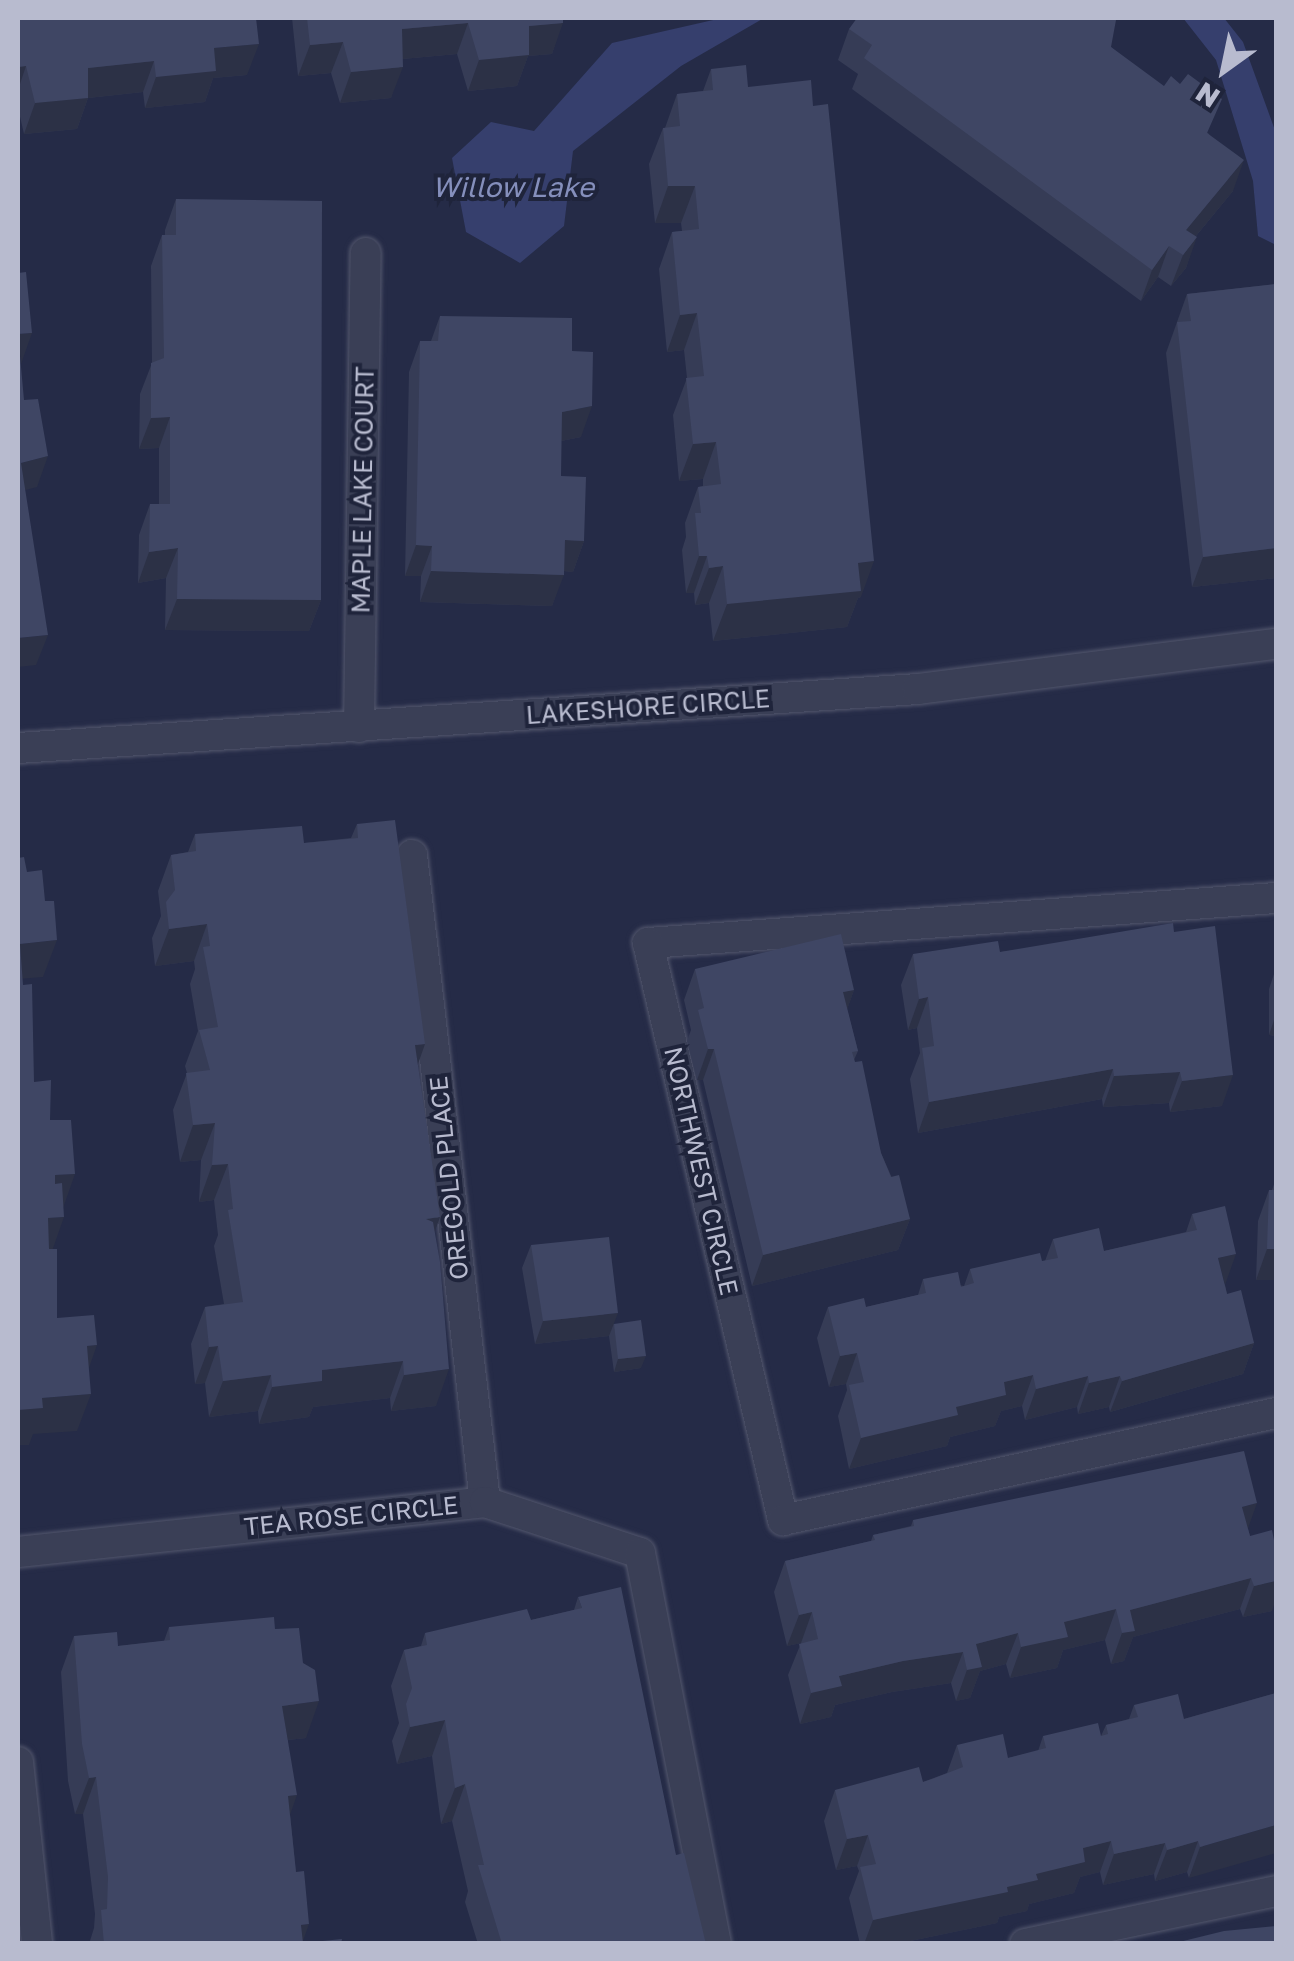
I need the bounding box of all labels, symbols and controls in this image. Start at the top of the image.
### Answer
north arrow [1174,20,1274,120]
text: N [1189,76,1225,115]
water label: Willow Lake [432,170,594,204]
street label: MAPLE LAKE COURT [346,366,380,614]
street label: LAKESHORE CIRCLE [525,684,771,730]
street label: NORTHWEST CIRCLE [658,1044,744,1298]
street label: OREGOLD PLACE [423,1075,475,1281]
street label: TEA ROSE CIRCLE [242,1490,460,1542]

